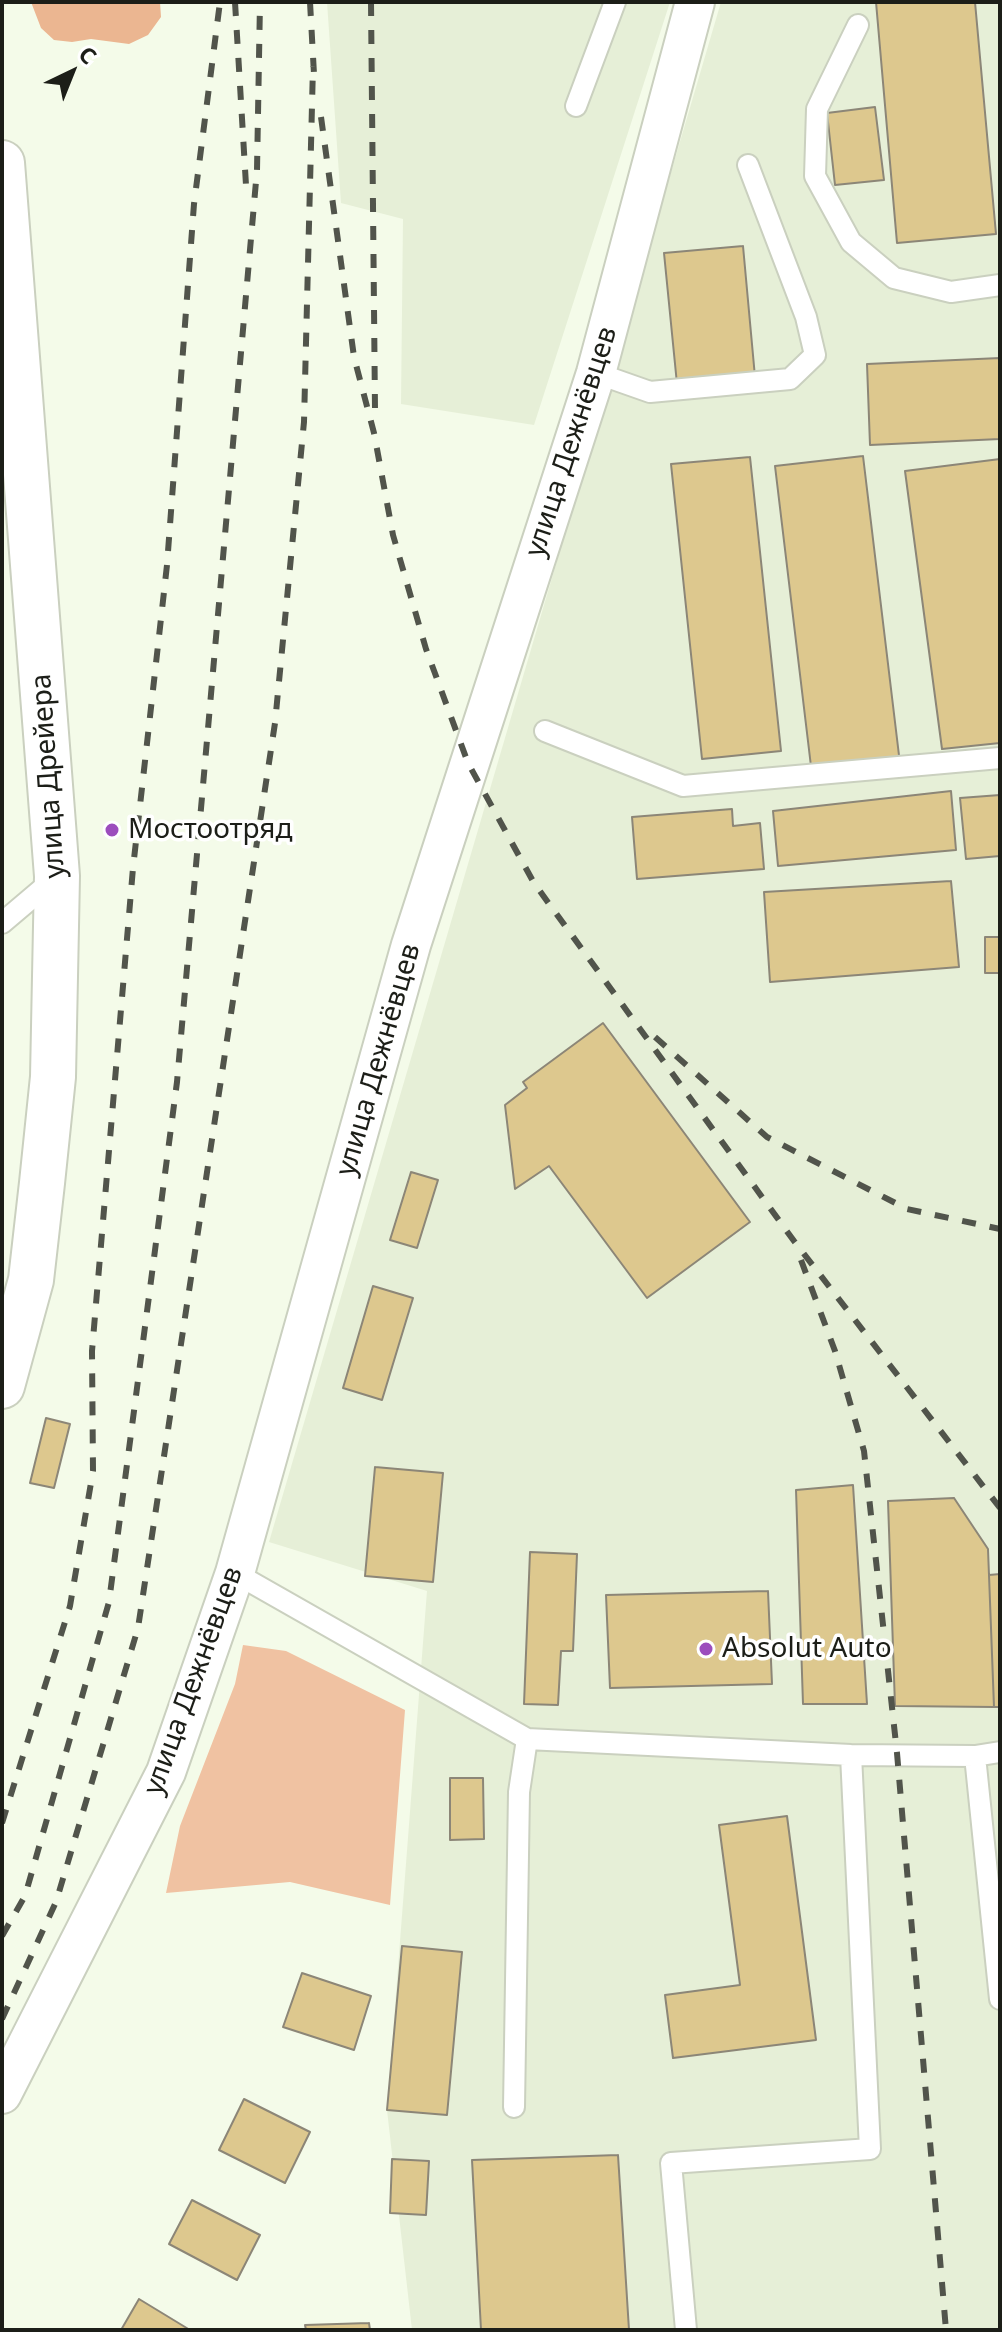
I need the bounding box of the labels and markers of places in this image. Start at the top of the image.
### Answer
place label: Мостоотряд [128,813,292,847]
marker: Мостоотряд [103,821,121,839]
place label: Absolut Auto [722,1632,892,1666]
marker: Absolut Auto [697,1640,715,1658]

